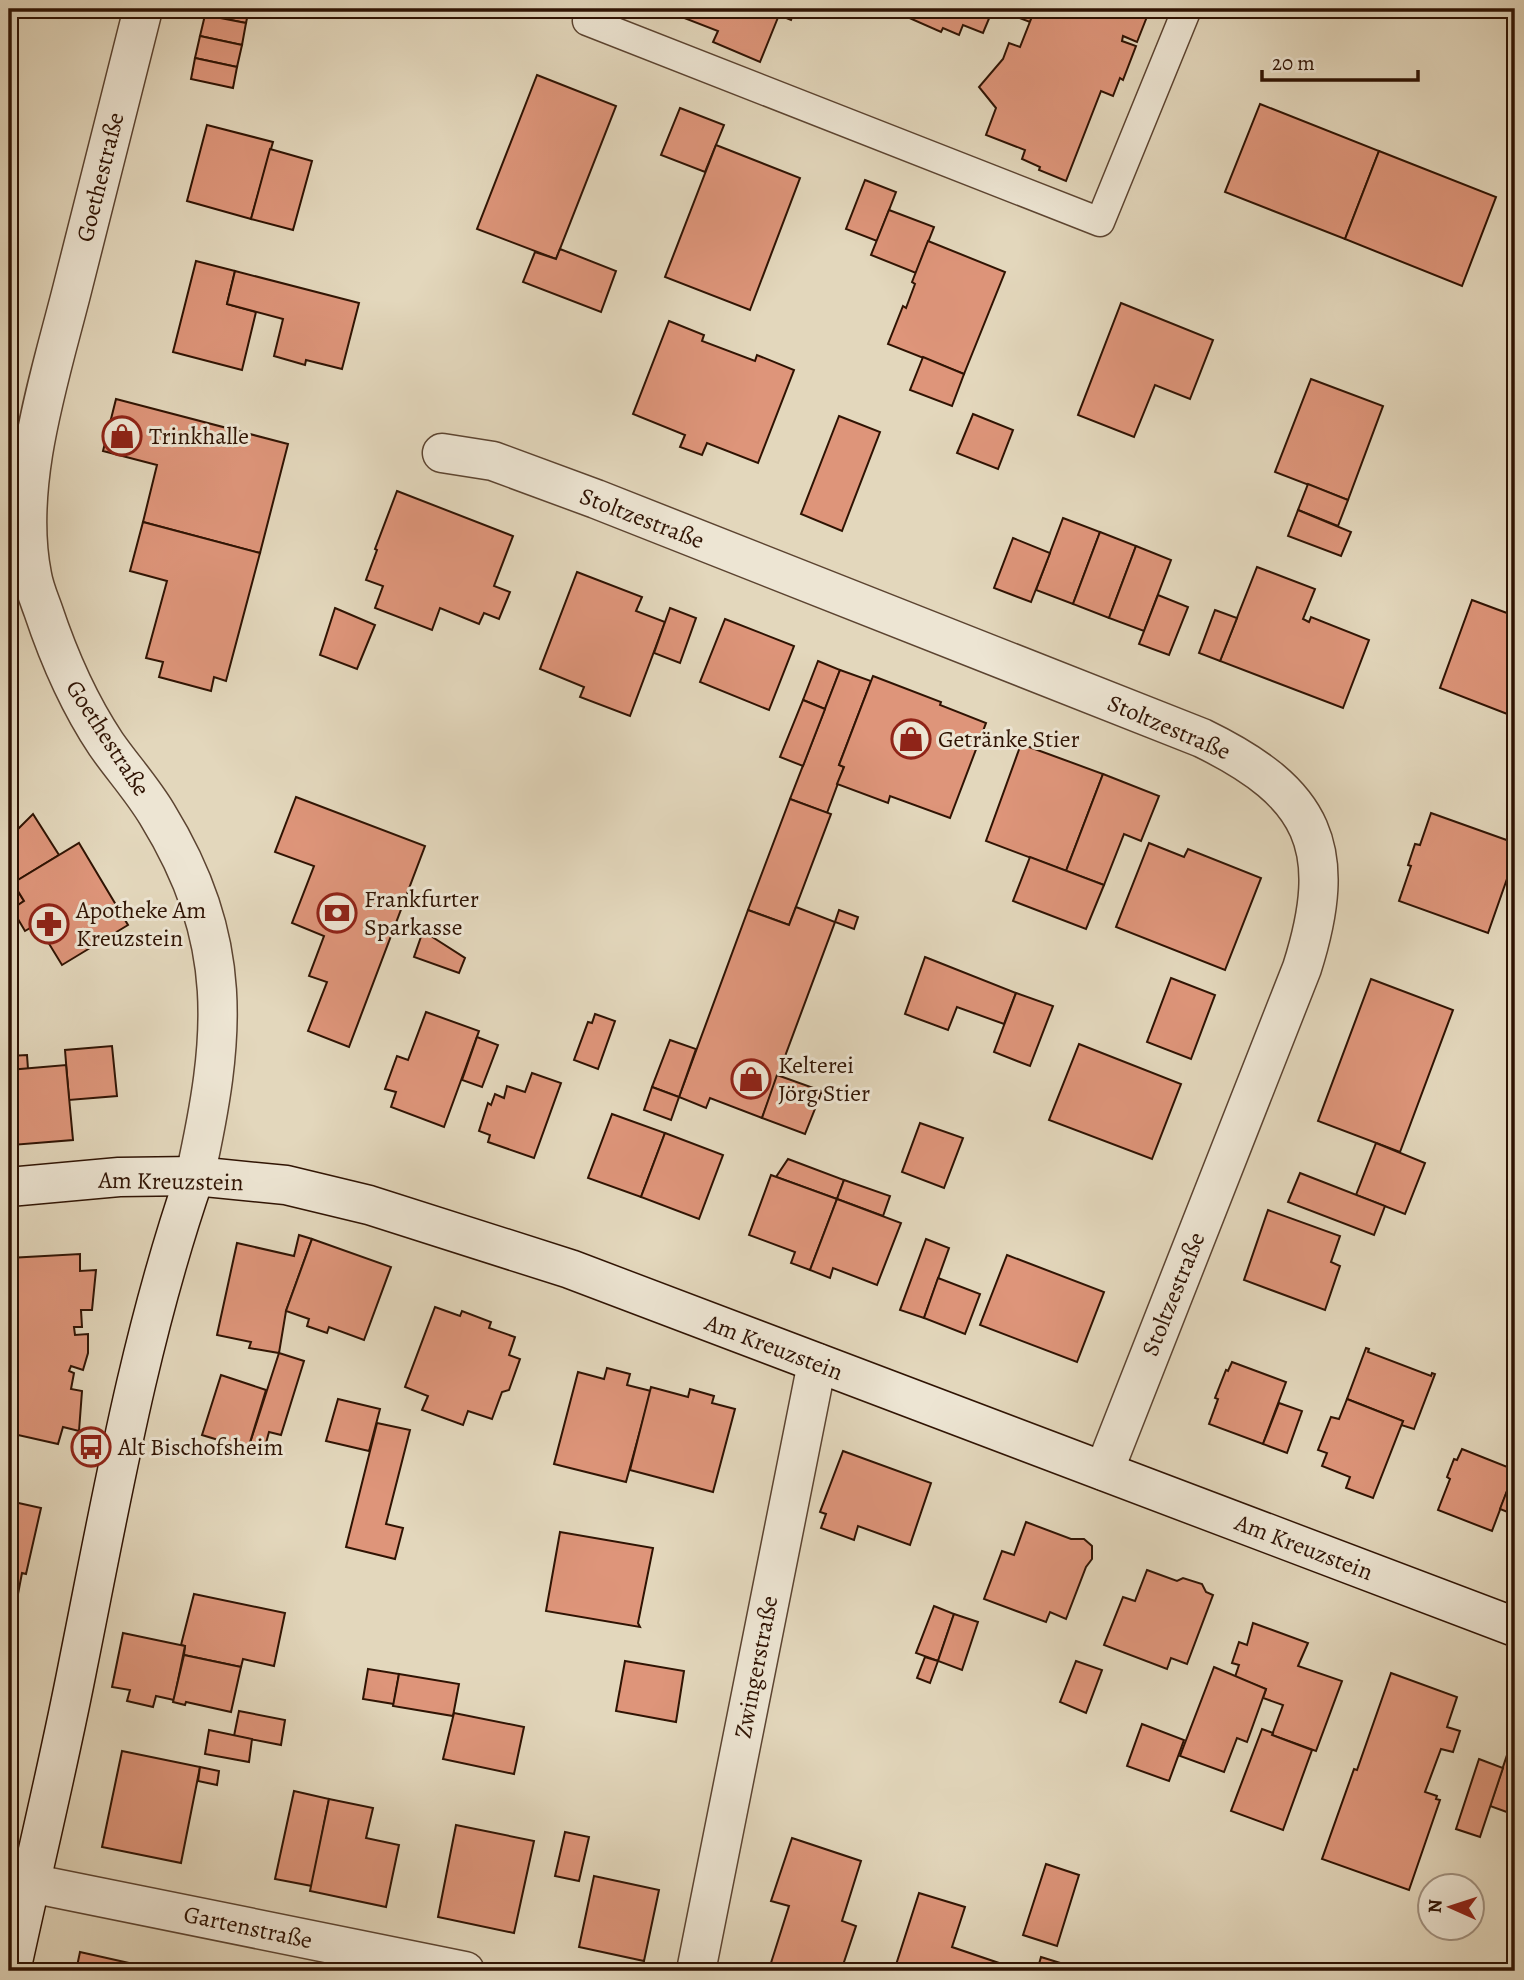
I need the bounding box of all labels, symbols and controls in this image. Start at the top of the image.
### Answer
scale bar [1262,38,1417,82]
text: 20 m [1272,49,1315,77]
street label: Goethestraße [68,109,132,245]
shop icon: Trinkhalle [101,415,143,457]
place label: Trinkhalle [149,420,249,452]
street label: Stoltzestraße [575,480,709,556]
street label: Goethestraße [59,674,157,802]
street label: Stoltzestraße [1103,687,1235,767]
shop icon: Getränke Stier [890,718,932,760]
place label: Getränke Stier [938,723,1080,755]
place label: Frankfurter Sparkasse [364,883,479,943]
bank icon: Frankfurter Sparkasse [316,892,358,934]
place label: Apotheke Am Kreuzstein [75,894,206,954]
pharmacy icon: Apotheke Am Kreuzstein [28,903,70,945]
place label: Kelterei Jörg Stier [778,1049,870,1109]
shop icon: Kelterei Jörg Stier [730,1058,772,1100]
street label: Am Kreuzstein [97,1164,244,1198]
street label: Stoltzestraße [1134,1227,1212,1361]
street label: Am Kreuzstein [700,1306,848,1388]
bus stop icon: Alt Bischofsheim [70,1426,112,1468]
place label: Alt Bischofsheim [117,1431,283,1463]
street label: Am Kreuzstein [1230,1506,1378,1588]
street label: Zwingerstraße [726,1593,786,1741]
north arrow [1416,1871,1486,1941]
street label: Gartenstraße [181,1898,315,1956]
text: N [1422,1898,1448,1914]

